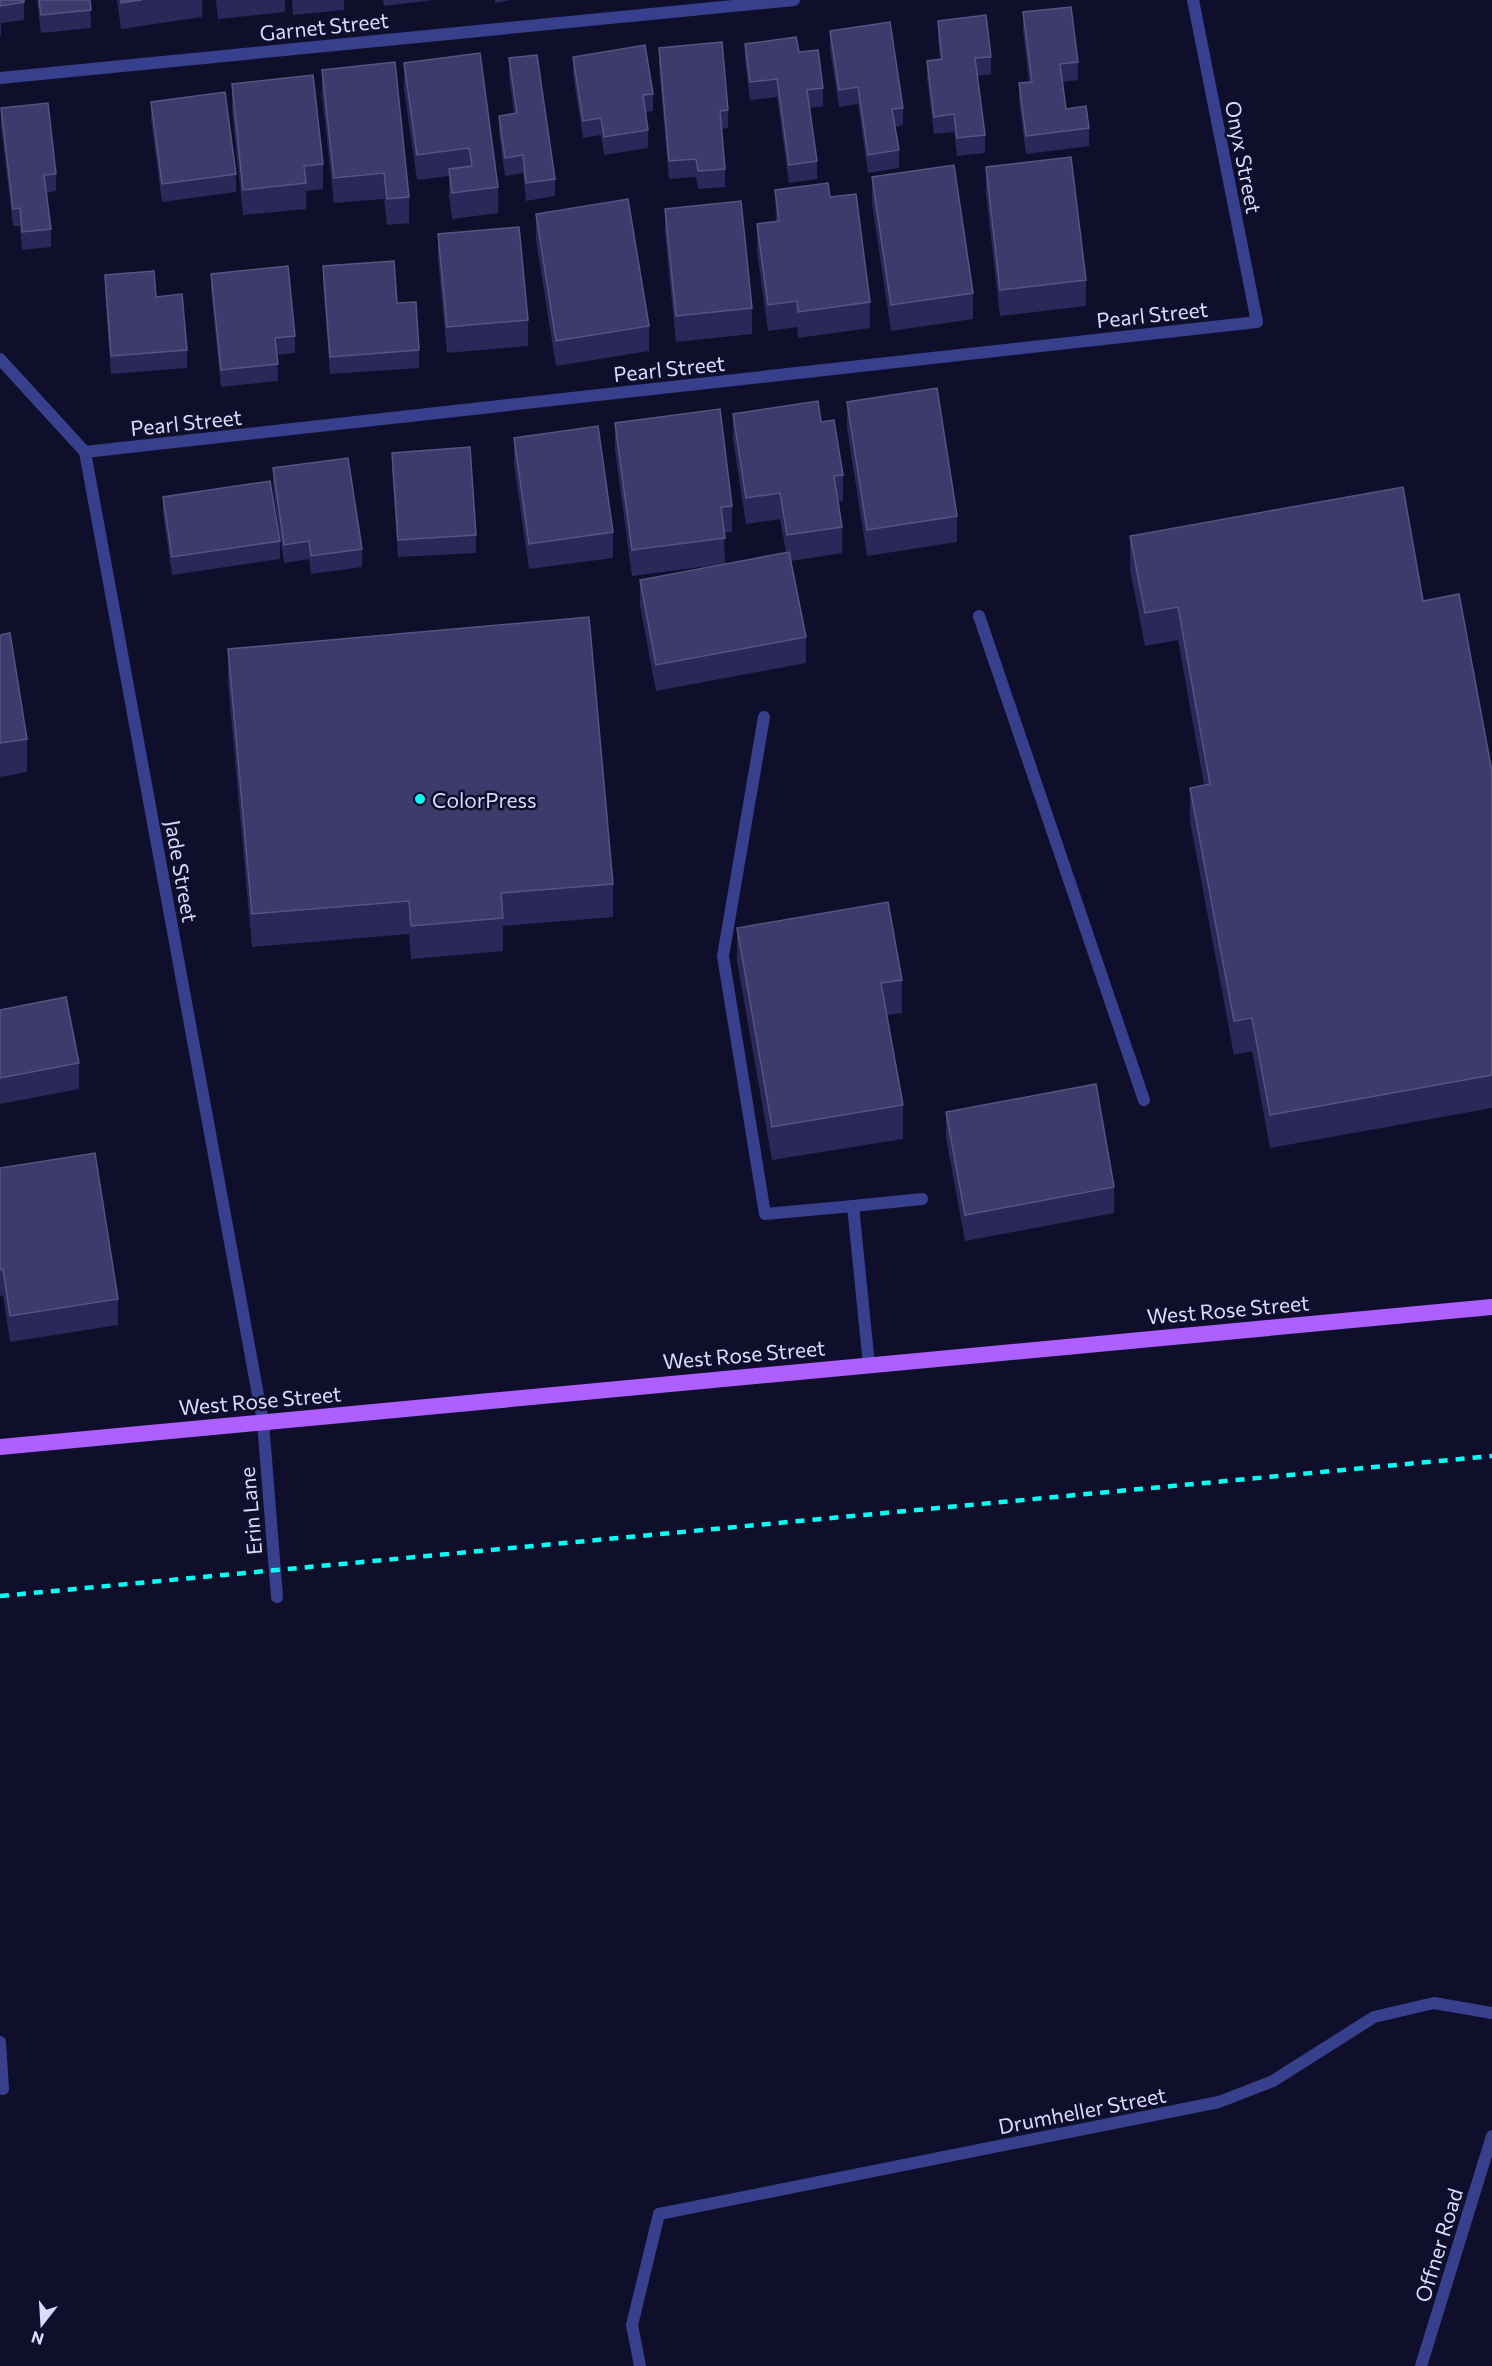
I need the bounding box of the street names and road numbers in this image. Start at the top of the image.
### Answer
street label: Garnet Street [258,7,390,45]
street label: Onyx Street [1221,98,1267,216]
street label: Pearl Street [1095,296,1209,332]
street label: Pearl Street [612,350,726,386]
street label: Pearl Street [129,404,243,440]
street label: Jade Street [161,818,203,924]
street label: West Rose Street [1146,1289,1310,1329]
street label: West Rose Street [662,1334,826,1374]
street label: West Rose Street [178,1380,342,1420]
street label: Erin Lane [234,1466,266,1556]
street label: Drumheller Street [996,2081,1168,2139]
street label: Offner Road [1409,2185,1467,2305]

